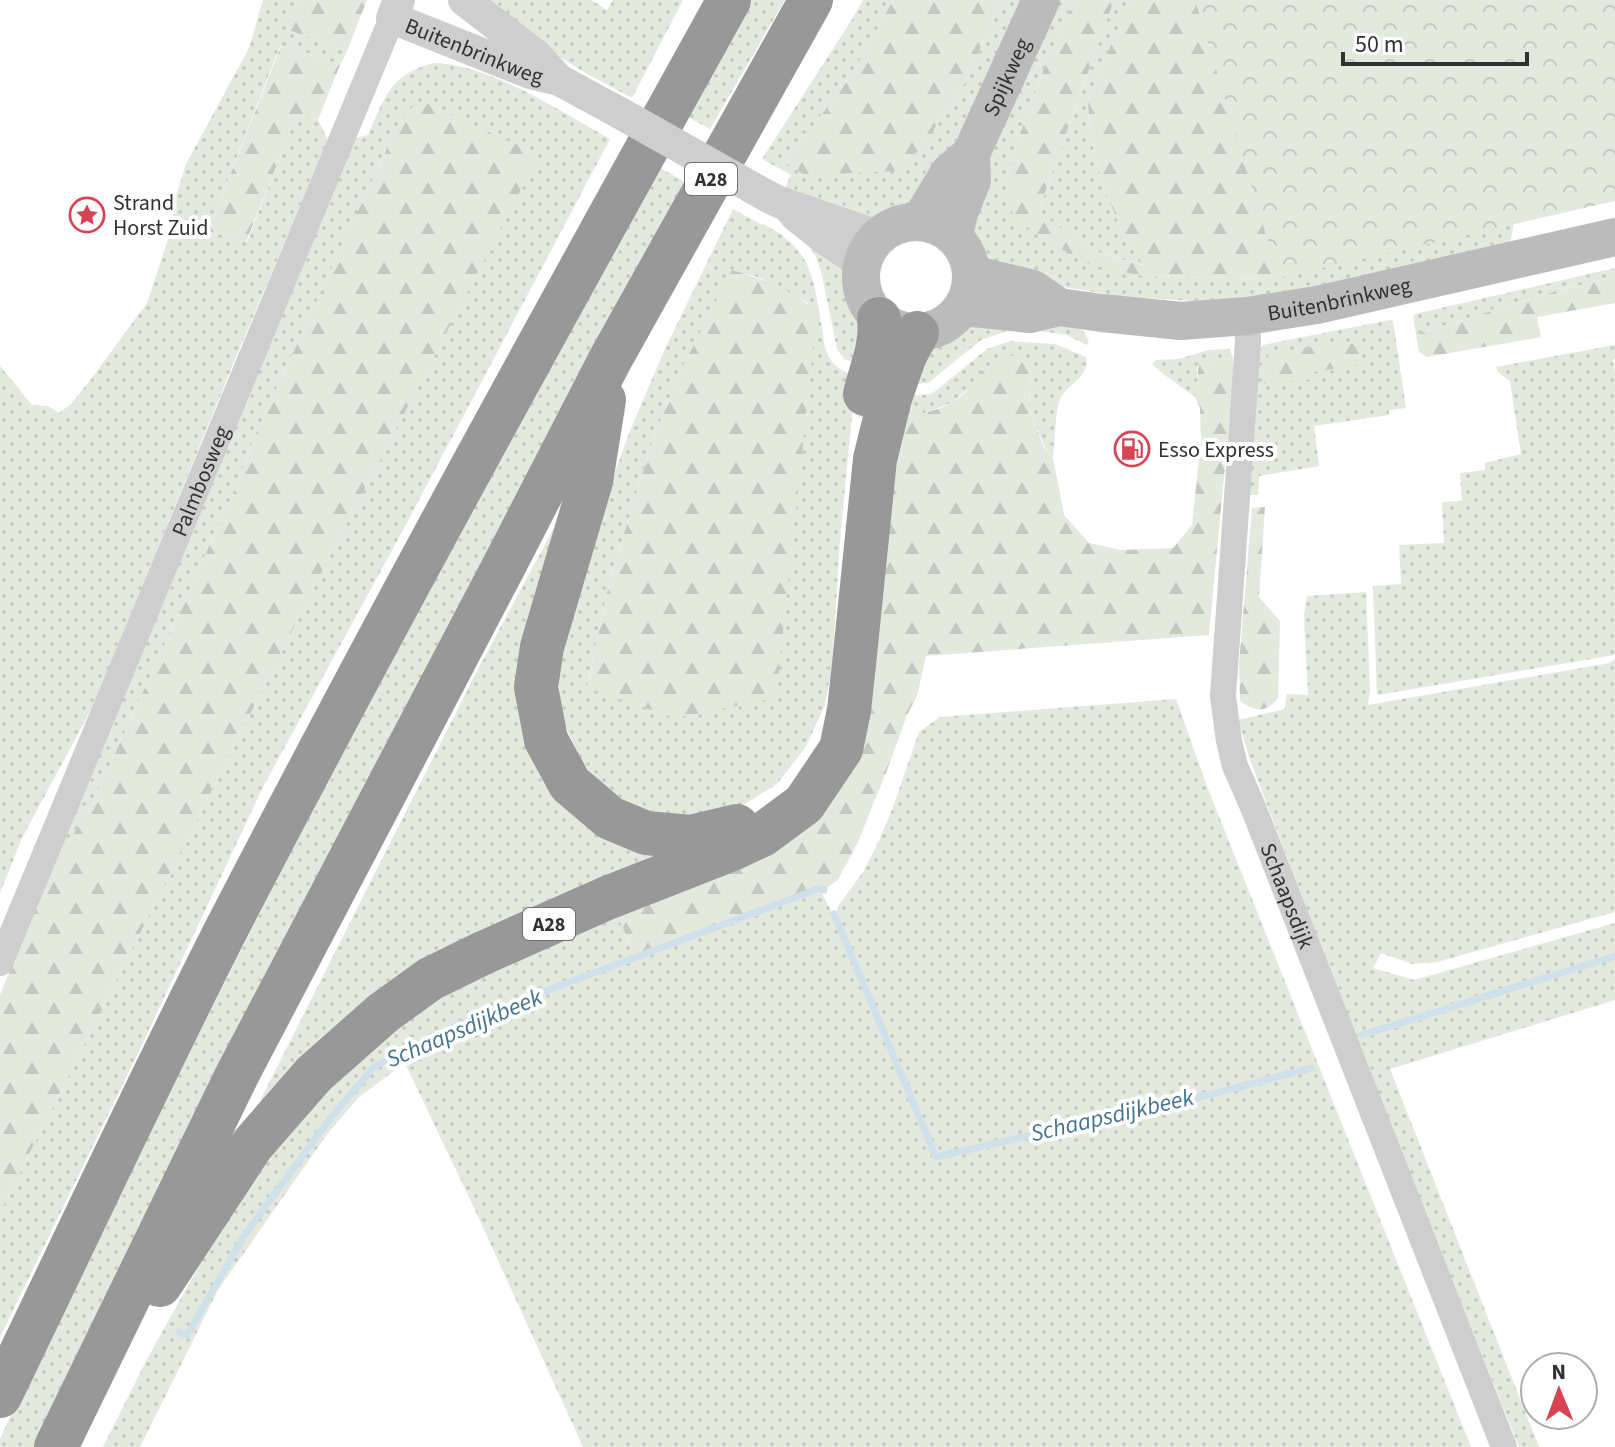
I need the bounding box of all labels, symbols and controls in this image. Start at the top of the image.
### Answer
street label: Buitenbrinkweg [400,10,546,93]
scale bar [1343,16,1527,66]
text: 50 m [1355,27,1404,62]
street label: Spijkweg [975,33,1039,122]
road number: A28 [685,163,737,195]
place label: Strand Horst Zuid [113,187,208,244]
place icon: Strand Horst Zuid [68,196,106,234]
street label: Buitenbrinkweg [1265,269,1414,330]
street label: Palmbosweg [164,421,238,542]
fuel station icon: Esso Express [1113,430,1151,468]
place label: Esso Express [1158,434,1274,466]
street label: Schaapsdijk [1252,838,1322,954]
road number: A28 [523,908,575,940]
water label: Schaapsdijkbeek [381,980,548,1077]
water label: Schaapsdijkbeek [1027,1080,1198,1151]
north arrow [1519,1351,1599,1431]
text: N [1551,1356,1566,1388]

